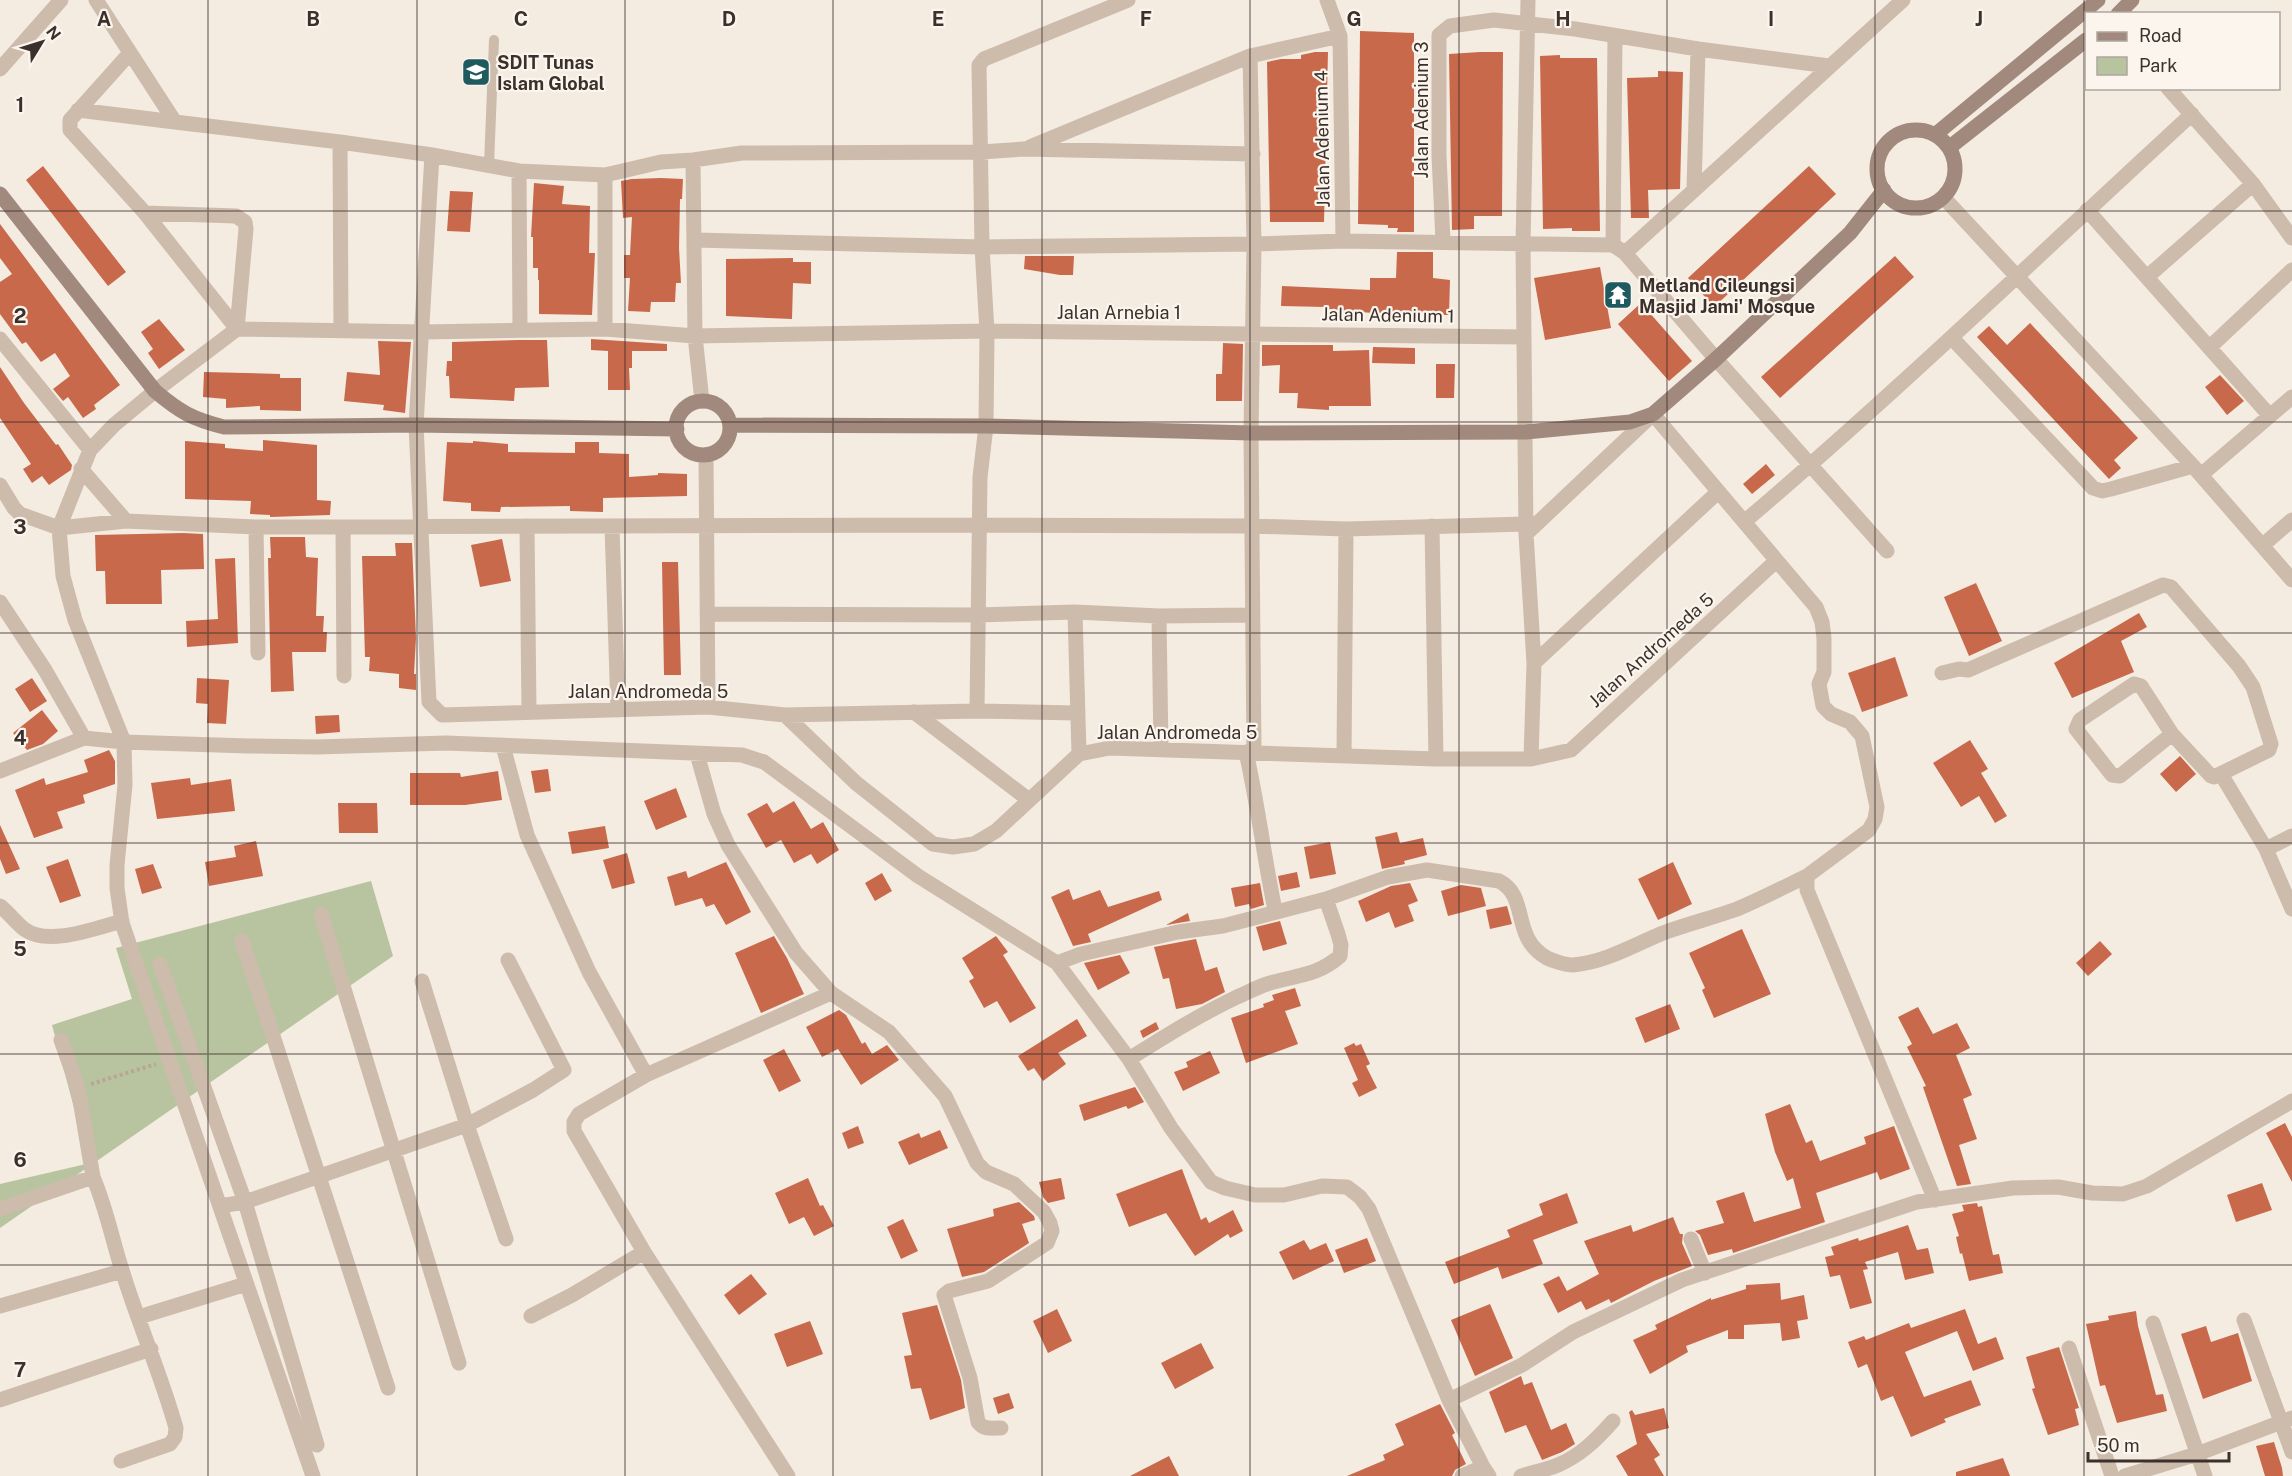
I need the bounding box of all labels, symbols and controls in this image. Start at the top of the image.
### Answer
text: A [97,7,111,31]
text: B [306,7,320,31]
text: C [514,7,528,31]
text: D [722,7,736,31]
text: E [932,7,944,31]
text: F [1140,7,1152,31]
text: G [1346,7,1362,31]
text: H [1555,7,1571,31]
text: I [1768,7,1774,31]
text: J [1975,7,1983,31]
north arrow [12,12,72,72]
legend [2085,12,2280,90]
text: N [42,22,65,44]
text: Road [2139,25,2182,46]
street label: Jalan Adenium 3 [1411,41,1432,179]
place label: SDIT Tunas Islam Global [497,52,605,94]
text: Park [2139,55,2177,76]
school or university icon: SDIT Tunas Islam Global [460,56,492,88]
street label: Jalan Adenium 4 [1310,70,1334,208]
text: 1 [16,93,24,117]
place label: Metland Cileungsi Masjid Jami' Mosque [1639,275,1815,317]
temple icon: Metland Cileungsi Masjid Jami' Mosque [1602,279,1634,311]
street label: Jalan Arnebia 1 [1057,302,1181,323]
street label: Jalan Adenium 1 [1321,303,1455,327]
text: 2 [14,304,26,328]
text: 3 [13,515,27,539]
street label: Jalan Andromeda 5 [1584,589,1718,711]
street label: Jalan Andromeda 5 [568,681,728,702]
street label: Jalan Andromeda 5 [1097,722,1257,743]
text: 4 [13,726,27,750]
text: 5 [13,937,27,961]
text: 6 [13,1148,27,1172]
text: 7 [14,1358,26,1382]
scale bar [2088,1425,2229,1463]
text: 50 m [2097,1435,2140,1456]

